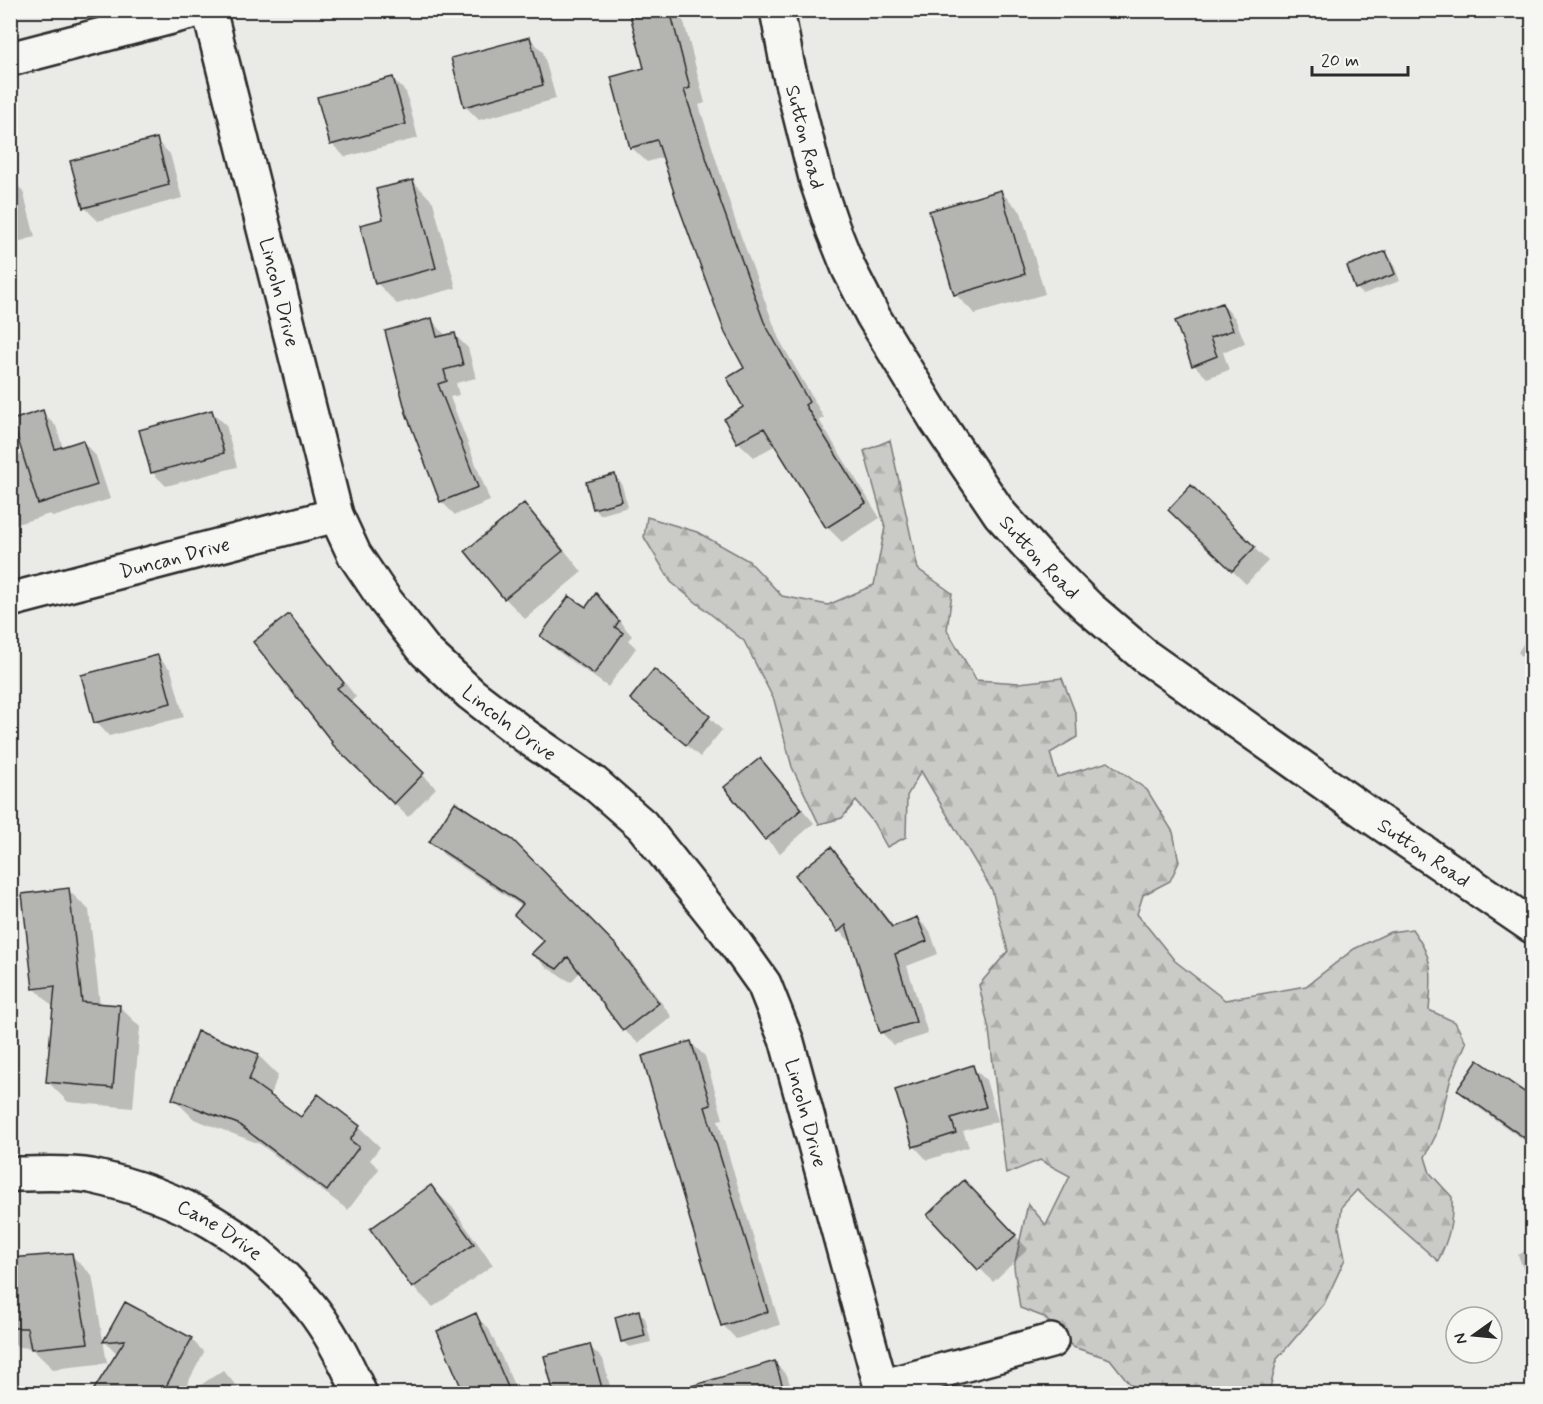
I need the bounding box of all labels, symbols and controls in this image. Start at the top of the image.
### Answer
scale bar [1312,39,1408,77]
text: 20 m [1321,49,1359,73]
street label: Sutton Road [778,82,830,193]
street label: Lincoln Drive [252,235,305,350]
street label: Sutton Road [992,510,1085,606]
street label: Duncan Drive [117,531,233,586]
street label: Lincoln Drive [455,680,561,768]
street label: Sutton Road [1372,813,1475,895]
street label: Lincoln Drive [777,1056,833,1171]
street label: Cane Drive [172,1194,268,1268]
north arrow [1444,1305,1504,1365]
text: N [1449,1331,1472,1346]

